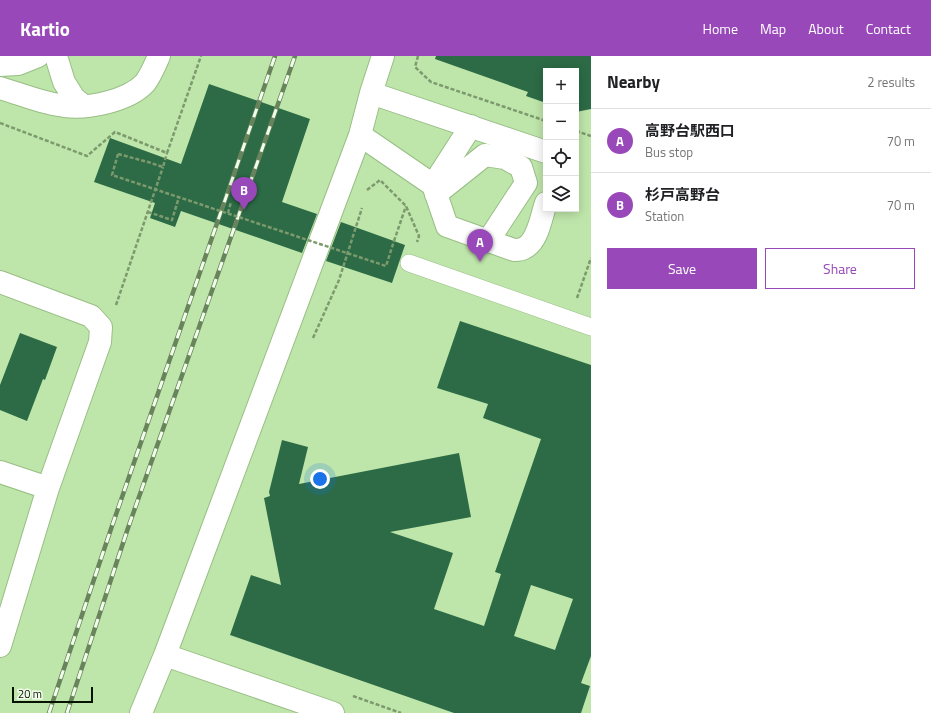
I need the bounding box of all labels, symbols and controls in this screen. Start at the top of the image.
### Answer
text: Kartio [20,14,70,43]
text: Home [703,18,738,39]
text: Map [760,18,786,39]
text: About [808,18,844,39]
text: Contact [866,18,911,39]
map controls [543,68,579,212]
button: + [543,68,579,104]
text: Nearby [607,69,660,95]
text: 2 results [867,72,915,92]
button: − [543,104,579,140]
text: 高野台駅西口 [645,119,735,142]
text: A [616,131,624,151]
text: 70 m [887,131,915,151]
button: locate [543,140,579,176]
text: Bus stop [645,142,693,162]
button: layers [543,176,579,212]
pin: B [231,177,257,210]
text: 杉戸高野台 [645,183,720,206]
text: B [616,195,624,215]
text: 70 m [887,195,915,215]
text: Station [645,206,684,226]
pin: A [467,229,493,262]
button: Save [607,248,757,289]
button: Share [765,248,915,289]
your location [310,469,330,489]
scale bar [12,685,93,704]
text: 20 m [18,686,42,702]

